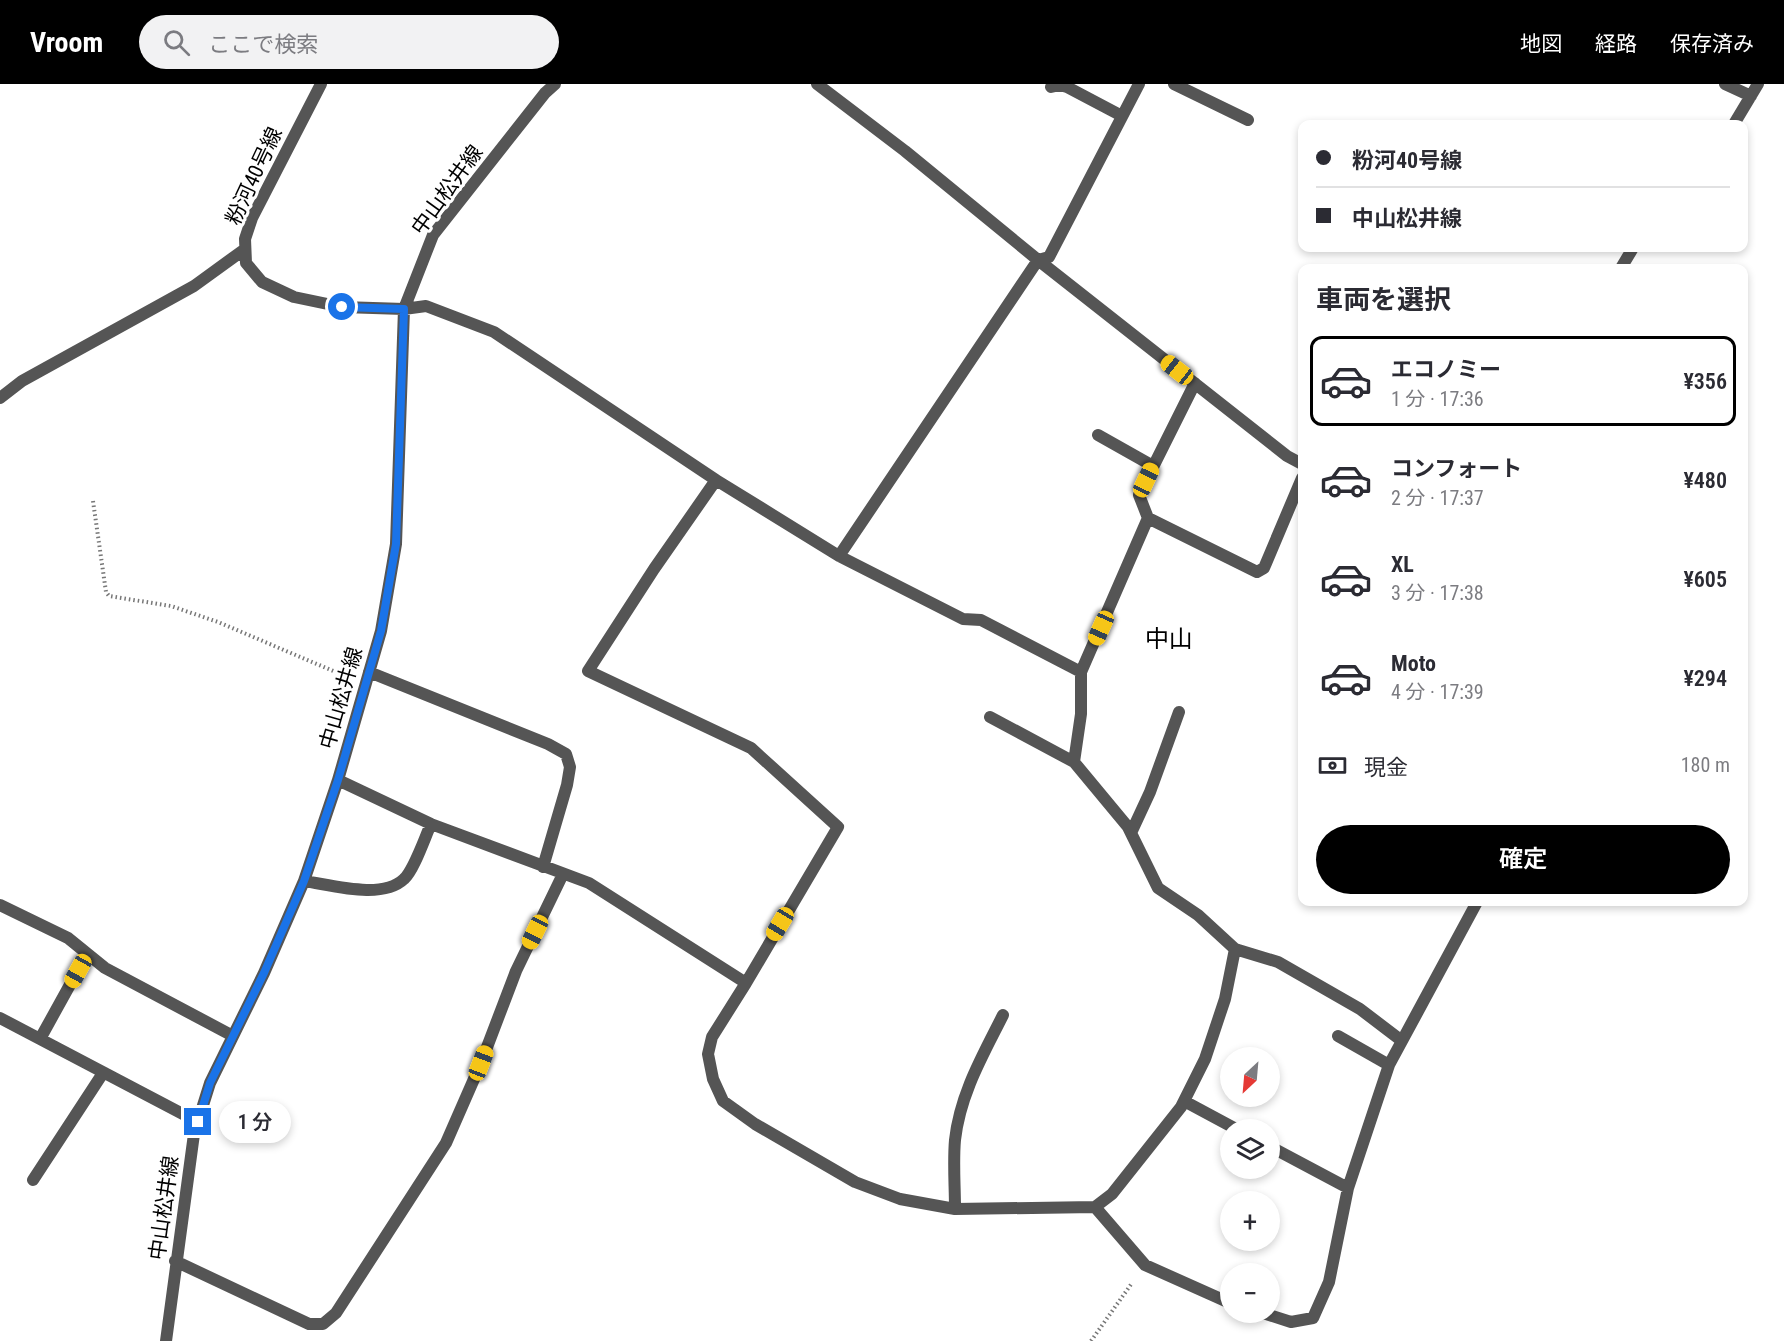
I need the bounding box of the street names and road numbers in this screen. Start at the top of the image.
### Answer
street label: 粉河40号線 [221,123,287,229]
street label: 中山松井線 [406,140,488,240]
street label: 中山松井線 [315,644,367,752]
street label: 中山松井線 [145,1154,183,1262]

